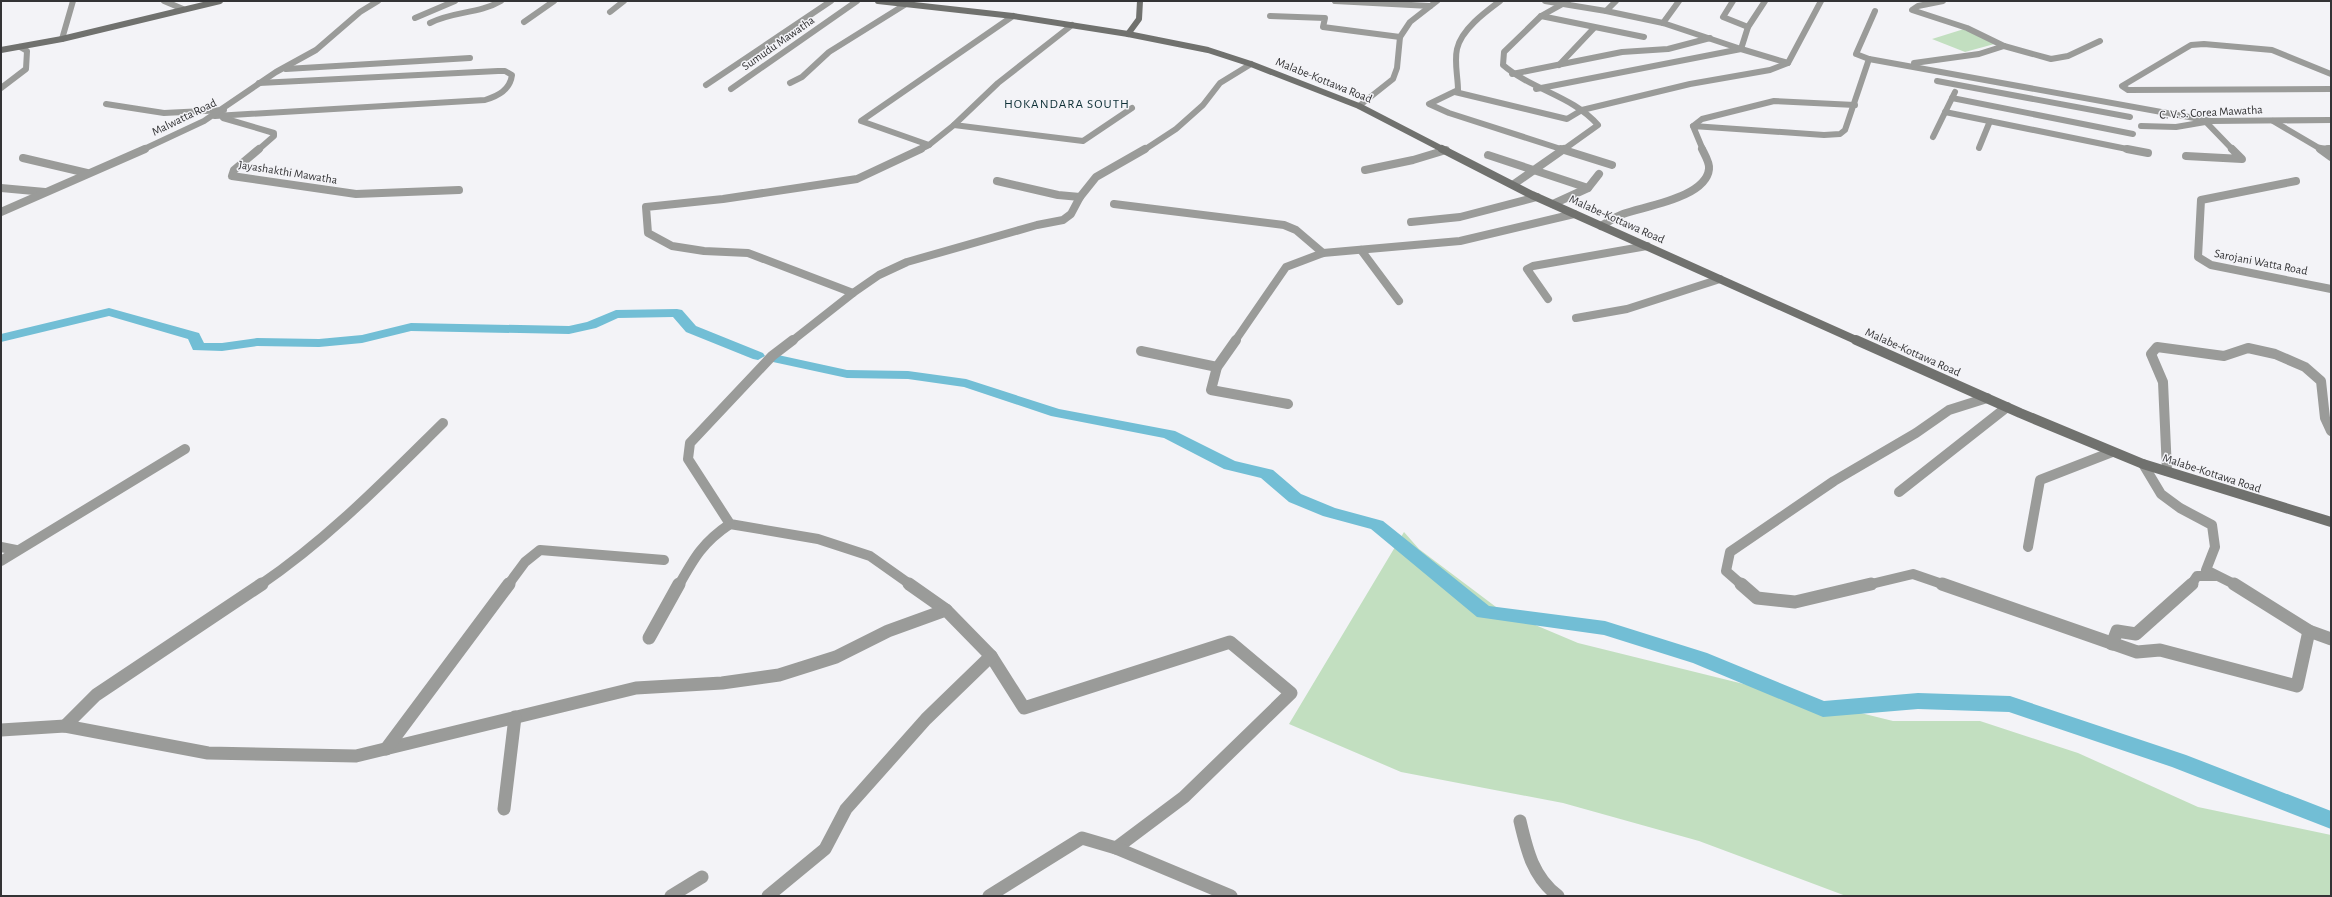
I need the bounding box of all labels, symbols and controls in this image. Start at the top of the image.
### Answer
street label: Sumudu Mawatha [740,13,817,72]
street label: Malabe-Kottawa Road [1274,55,1374,105]
street label: Malwatta Road [150,96,218,138]
district label: HOKANDARA SOUTH [1004,98,1130,111]
street label: C. V. S. Corea Mawatha [2159,103,2263,121]
street label: Jayashakthi Mawatha [238,158,339,187]
street label: Malabe-Kottawa Road [1568,193,1666,245]
street label: Sarojani Watta Road [2213,247,2309,278]
street label: Malabe-Kottawa Road [1864,326,1962,378]
street label: Malabe-Kottawa Road [2161,451,2263,495]

